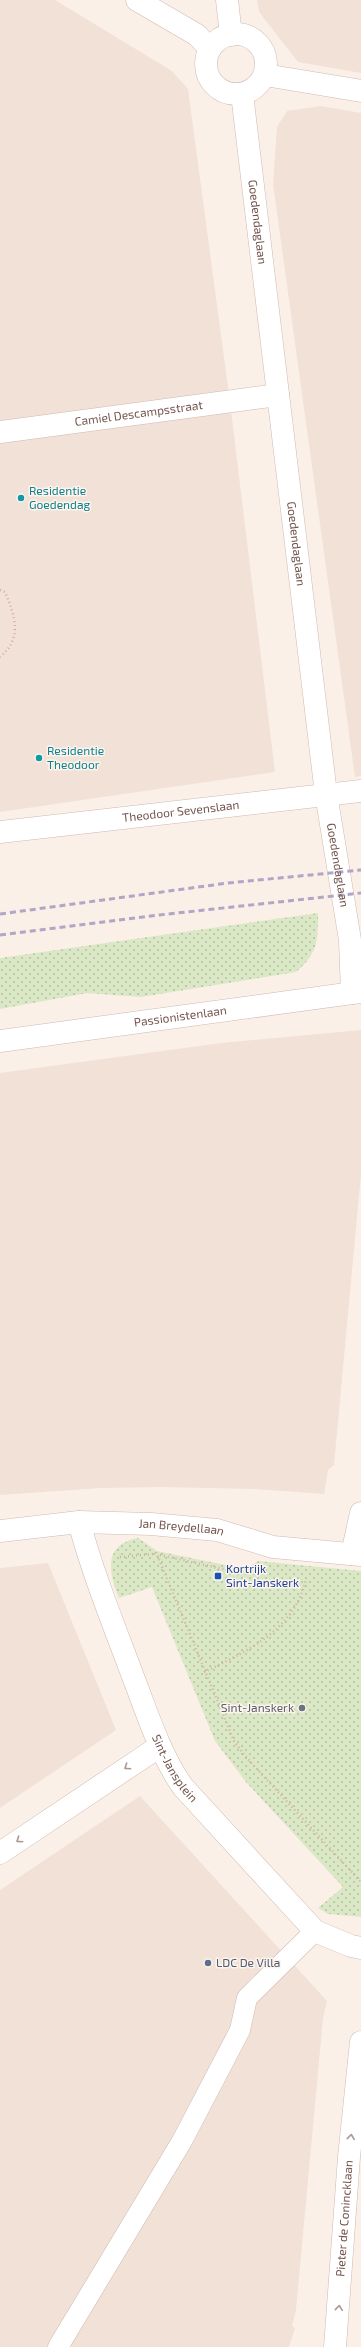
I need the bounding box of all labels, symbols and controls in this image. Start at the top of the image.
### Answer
street label: Goedendaglaan [246,179,270,265]
street label: Camiel Descampsstraat [74,397,204,428]
place label: Residentie Goedendag [29,483,91,511]
marker: Residentie Goedendag [16,493,26,503]
street label: Goedendaglaan [285,501,309,587]
place label: Residentie Theodoor [47,743,104,771]
marker: Residentie Theodoor [34,753,44,763]
street label: Theodoor Sevenslaan [121,797,240,824]
street label: Goedendaglaan [325,822,352,908]
street label: Passionistenlaan [133,1002,228,1029]
street label: Jan Breydellaan [138,1516,226,1538]
place label: Kortrijk Sint-Janskerk [226,1561,299,1589]
marker: Kortrijk Sint-Janskerk [213,1571,223,1581]
place label: Sint-Janskerk [221,1700,294,1714]
marker: Sint-Janskerk [297,1703,307,1713]
street label: Sint-Jansplein [150,1732,201,1804]
one-way arrow [124,1762,131,1770]
one-way arrow [17,1835,24,1842]
place label: LDC De Villa [216,1955,280,1969]
marker: LDC De Villa [203,1958,213,1968]
one-way arrow [346,2134,355,2140]
street label: Pieter de Conincklaan [332,2159,355,2277]
one-way arrow [334,2305,343,2311]

